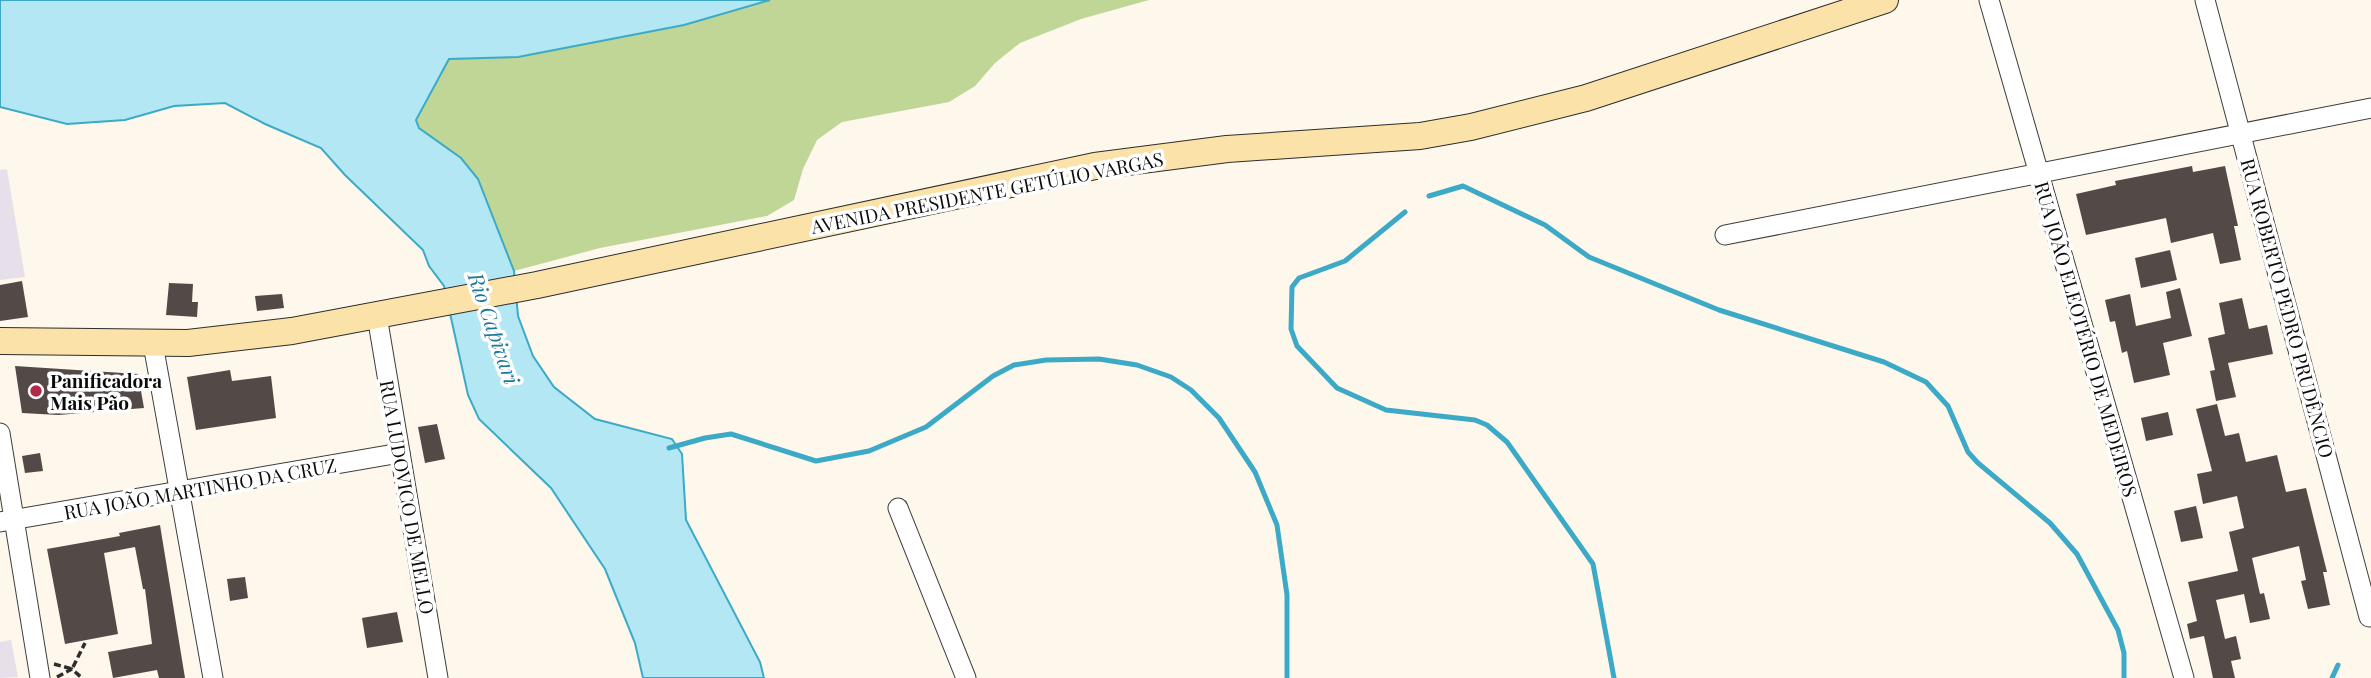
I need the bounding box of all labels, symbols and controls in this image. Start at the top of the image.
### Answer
street label: AVENIDA PRESIDENTE GETÚLIO VARGAS [808,145,1165,239]
street label: RUA ROBERTO PEDRO PRUDÊNCIO [2235,155,2341,461]
street label: RUA JOÃO ELEOTÉRIO DE MEDEIROS [2029,178,2145,500]
water label: Rio Capivari [463,268,527,388]
place label: Panificadora Mais Pão [50,367,162,415]
street label: RUA LUDOVICO DE MELLO [375,378,441,616]
marker: Panificadora Mais Pão [28,383,44,399]
street label: RUA JOÃO MARTINHO DA CRUZ [62,451,338,525]

